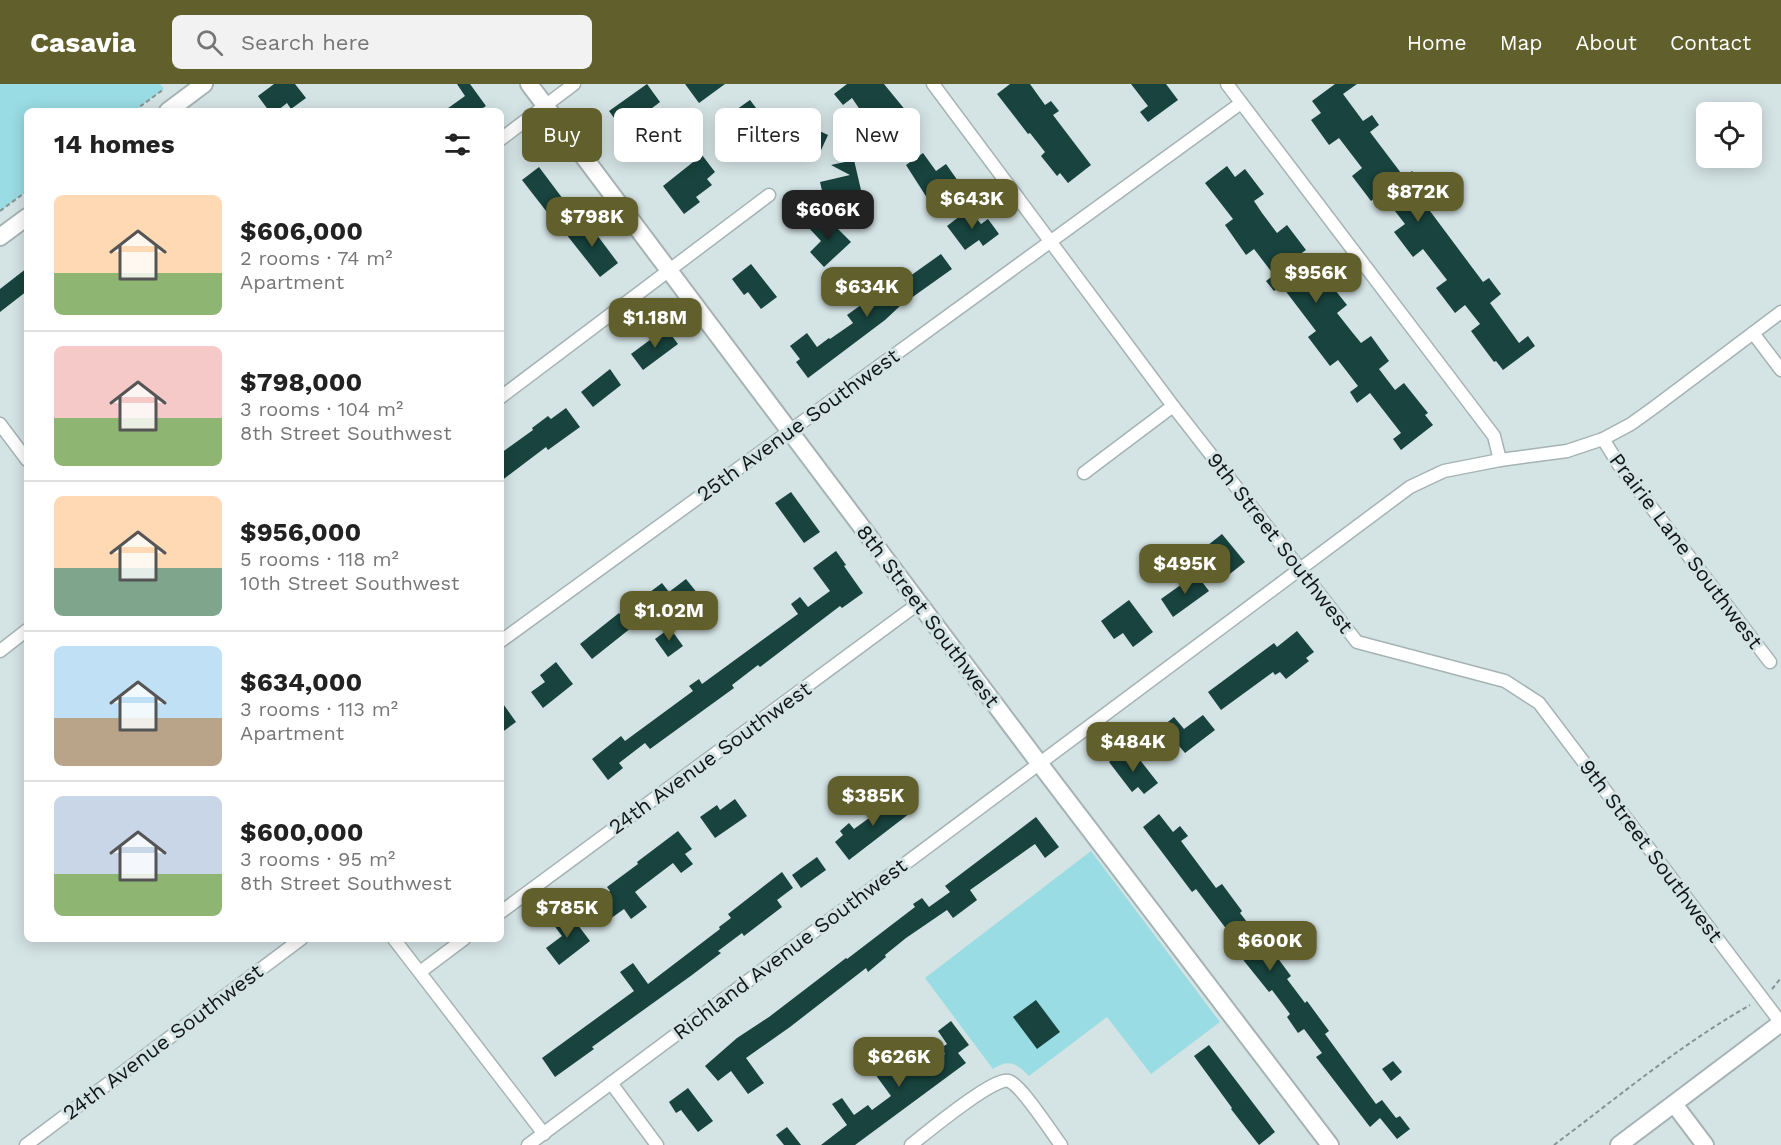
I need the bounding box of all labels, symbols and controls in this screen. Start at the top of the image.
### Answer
search box [172,15,592,69]
text: Casavia [30,26,136,59]
icon: search [193,26,226,59]
text: Search here [241,30,370,55]
text: Home [1407,30,1467,55]
text: Map [1500,30,1543,55]
text: About [1576,30,1637,55]
text: Contact [1670,30,1751,55]
map controls [1696,102,1762,168]
button: locate [1696,102,1762,168]
chip: Buy [522,108,602,162]
chip: Rent [614,108,703,162]
chip: Filters [715,108,821,162]
chip: New [833,108,920,162]
icon: filters [441,128,474,161]
text: 14 homes [54,129,175,159]
pin: $872K [1376,172,1460,223]
pin: $643K [930,179,1014,230]
text: $872K [1387,179,1449,203]
text: $643K [940,186,1004,210]
pin: $606K [786,190,870,241]
pin: $798K [550,197,634,248]
text: $606K [796,197,860,221]
text: $798K [560,204,624,228]
text: $606,000 [240,216,363,246]
icon: home [102,219,174,291]
text: 2 rooms · 74 m² [240,246,393,270]
pin: $956K [1274,253,1358,304]
text: $956K [1285,260,1347,284]
pin: $634K [825,267,909,318]
text: Apartment [240,270,344,294]
text: $634K [835,274,899,298]
pin: $1.18M [606,298,704,349]
text: $1.18M [623,305,687,329]
street label: 25th Avenue Southwest [692,343,904,506]
text: $798,000 [240,367,362,397]
icon: home [102,370,174,442]
text: 3 rooms · 104 m² [240,397,403,421]
text: 8th Street Southwest [240,421,452,445]
street label: 9th Street Southwest [1202,447,1359,638]
street label: Prairie Lane Southwest [1605,448,1768,654]
text: $956,000 [240,517,361,547]
street label: 8th Street Southwest [852,519,1005,712]
icon: home [102,520,174,592]
pin: $495K [1143,544,1227,595]
text: 5 rooms · 118 m² [240,547,399,571]
text: $495K [1153,551,1217,575]
text: 10th Street Southwest [240,571,459,595]
pin: $1.02M [620,591,718,642]
text: $1.02M [634,598,704,622]
text: $634,000 [240,667,362,697]
icon: home [102,670,174,742]
street label: 24th Avenue Southwest [604,676,816,839]
text: 3 rooms · 113 m² [240,697,398,721]
text: Apartment [240,721,344,745]
pin: $484K [1091,722,1175,773]
text: $484K [1100,729,1166,753]
street label: 9th Street Southwest [1575,754,1728,947]
pin: $385K [831,776,915,827]
text: $385K [842,783,904,807]
text: $600,000 [240,817,363,847]
icon: home [102,820,174,892]
text: 3 rooms · 95 m² [240,847,395,871]
street label: Richland Avenue Southwest [668,852,912,1045]
text: 8th Street Southwest [240,871,452,895]
pin: $785K [525,888,609,939]
text: $785K [536,895,598,919]
pin: $600K [1228,921,1312,972]
text: $600K [1238,928,1302,952]
street label: 24th Avenue Southwest [58,958,268,1125]
pin: $626K [857,1037,941,1088]
text: $626K [867,1044,931,1068]

